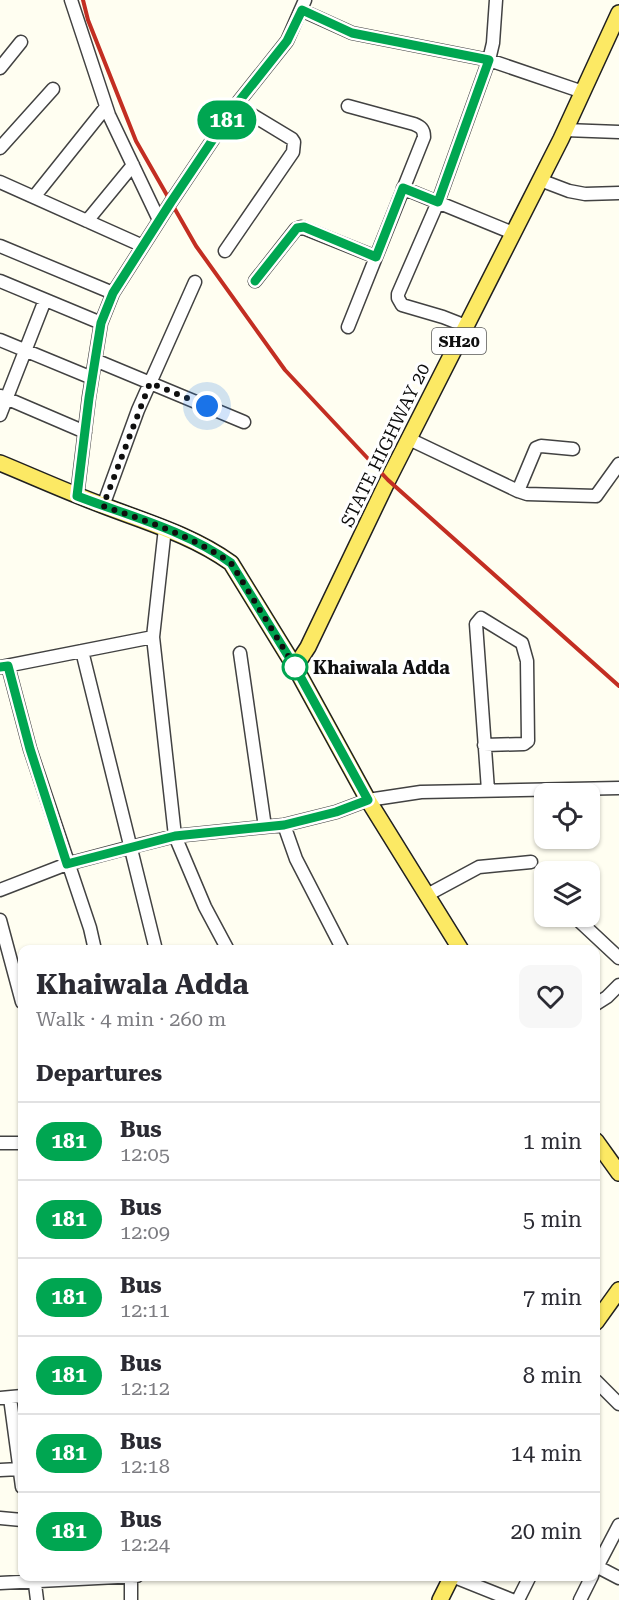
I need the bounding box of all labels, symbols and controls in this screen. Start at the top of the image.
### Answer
line badge: 181 [192,100,262,140]
text: 181 [209,108,245,132]
road number: SH20 [432,328,486,354]
street label: STATE HIGHWAY 20 [336,360,434,530]
your location [192,391,222,421]
marker: Khaiwala Adda [282,654,308,680]
place label: Khaiwala Adda [313,657,450,678]
map controls [534,783,600,927]
button: locate [534,783,600,849]
button: layers [534,861,600,927]
button: heart [519,965,582,1028]
text: Khaiwala Adda [36,968,249,1001]
text: Walk · 4 min · 260 m [36,1007,226,1031]
text: Departures [36,1061,162,1086]
text: Bus [120,1117,162,1142]
text: 181 [51,1129,87,1153]
text: 1 min [523,1129,582,1154]
text: 12:05 [120,1142,170,1166]
text: Bus [120,1195,162,1220]
text: 181 [51,1207,87,1231]
text: 5 min [523,1207,582,1232]
text: 12:09 [120,1220,170,1244]
text: Bus [120,1273,162,1298]
text: 181 [51,1285,87,1309]
text: 7 min [523,1285,582,1310]
text: 12:11 [120,1298,170,1322]
text: Bus [120,1351,162,1376]
text: 181 [51,1363,87,1387]
text: 8 min [523,1363,582,1388]
text: 12:12 [120,1376,170,1400]
text: Bus [120,1429,162,1454]
text: 181 [51,1441,87,1465]
text: 14 min [511,1441,582,1466]
text: 12:18 [120,1454,170,1478]
text: Bus [120,1507,162,1532]
text: 181 [51,1519,87,1543]
text: 20 min [511,1519,582,1544]
text: 12:24 [120,1532,170,1556]

